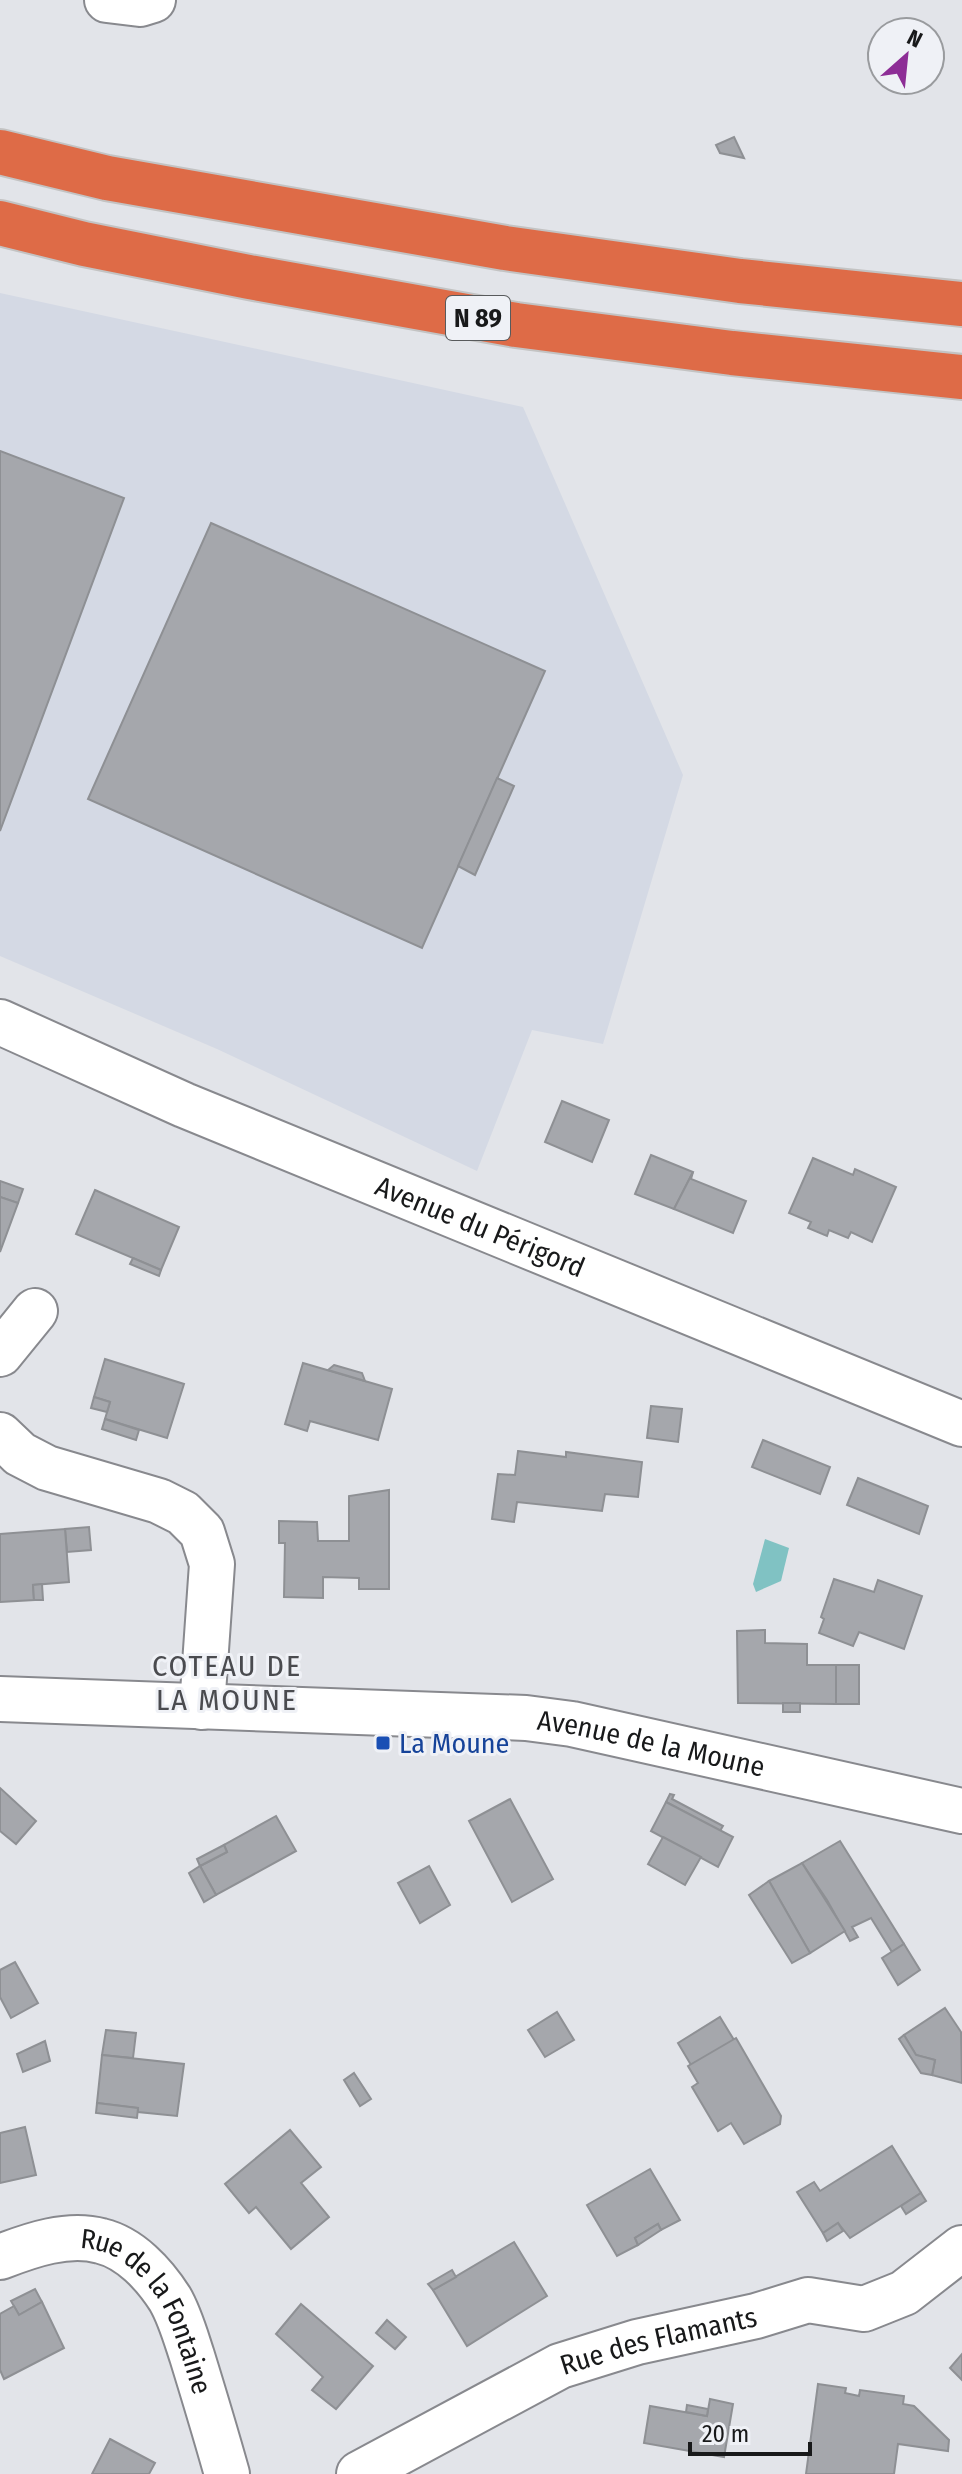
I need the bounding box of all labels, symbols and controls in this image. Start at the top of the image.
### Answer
north arrow [866,16,946,96]
text: N [903,24,927,54]
road number: N 89 [446,296,510,340]
street label: Avenue du Périgord [371,1169,589,1284]
district label: COTEAU DE LA MOUNE [152,1648,302,1718]
street label: Avenue de la Moune [535,1704,768,1784]
place label: La Moune [399,1727,509,1760]
marker: La Moune [374,1734,392,1752]
street label: Rue de la Fontaine [79,2222,219,2398]
street label: Rue des Flamants [556,2300,760,2382]
scale bar [690,2406,810,2456]
text: 20 m [702,2420,749,2448]

